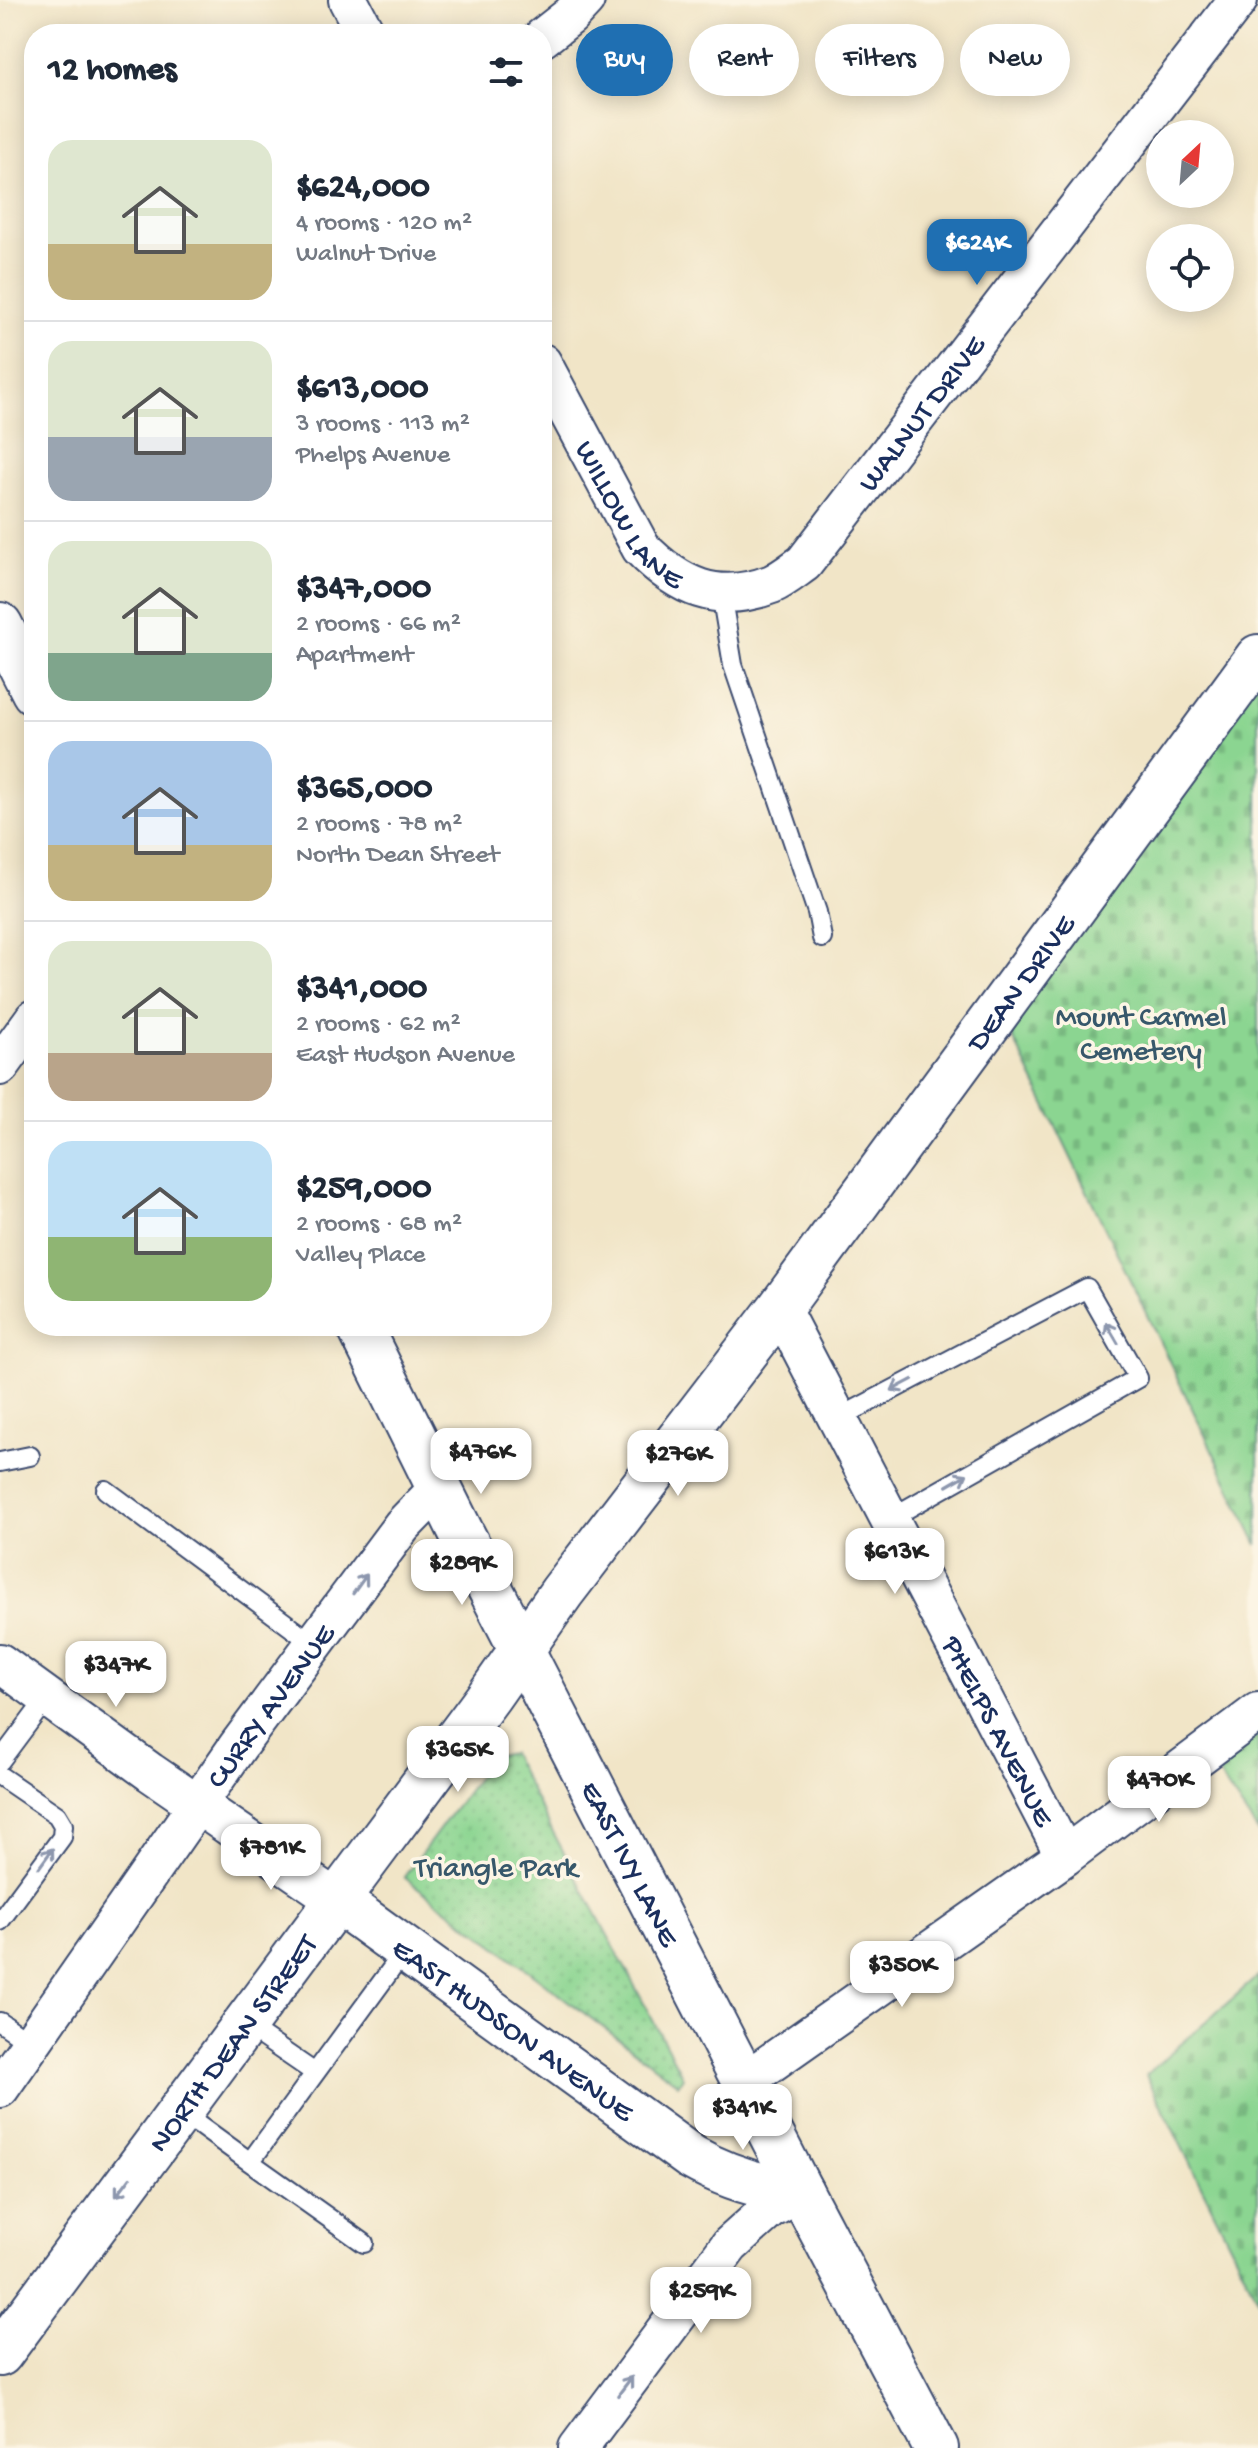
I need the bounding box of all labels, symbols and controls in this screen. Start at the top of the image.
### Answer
chip: Buy [576,24,673,96]
chip: Rent [689,24,799,96]
chip: Filters [815,24,944,96]
chip: New [960,24,1070,96]
icon: filters [484,50,528,94]
text: 12 homes [48,52,177,92]
north arrow [1146,120,1234,208]
map controls [1146,120,1234,312]
text: $624,000 [296,169,430,209]
icon: home [112,172,208,268]
text: 4 rooms · 120 m² [296,209,472,240]
pin: $624K [921,219,1033,287]
button: locate [1146,224,1234,312]
text: $624K [945,229,1009,260]
text: Walnut Drive [296,240,436,271]
street label: WALNUT DRIVE [852,329,996,500]
text: $613,000 [296,370,428,410]
icon: home [112,373,208,469]
text: 3 rooms · 113 m² [296,410,470,441]
street label: WILLOW LANE [565,436,690,600]
text: Phelps Avenue [296,441,450,472]
text: $347,000 [296,570,431,610]
icon: home [112,573,208,669]
text: 2 rooms · 66 m² [296,610,461,641]
text: Apartment [296,641,413,672]
text: $365,000 [296,770,433,810]
icon: home [112,773,208,869]
text: 2 rooms · 78 m² [296,810,462,841]
text: North Dean Street [296,841,499,872]
street label: DEAN DRIVE [960,908,1085,1061]
text: $341,000 [296,970,427,1010]
icon: home [112,973,208,1069]
park label: Mount Carmel Cemetery [1056,1002,1227,1071]
text: 2 rooms · 62 m² [296,1010,460,1041]
text: East Hudson Avenue [296,1041,515,1072]
text: $259,000 [296,1170,431,1210]
icon: home [112,1173,208,1269]
text: 2 rooms · 68 m² [296,1210,462,1241]
text: Valley Place [296,1241,425,1272]
one-way arrow [1104,1321,1119,1345]
one-way arrow [891,1378,914,1394]
pin: $476K [425,1428,537,1496]
pin: $276K [622,1430,734,1498]
text: $476K [449,1438,514,1469]
text: $276K [645,1440,711,1471]
one-way arrow [945,1472,968,1488]
pin: $613K [839,1528,951,1596]
text: $613K [863,1538,927,1569]
pin: $289K [406,1539,518,1607]
text: $289K [429,1549,495,1580]
one-way arrow [351,1573,368,1595]
street label: CURRY AVENUE [201,1618,345,1796]
street label: PHELPS AVENUE [931,1630,1060,1835]
pin: $347K [60,1641,172,1709]
text: $347K [83,1651,149,1682]
pin: $365K [402,1726,514,1794]
text: $365K [425,1736,491,1767]
pin: $470K [1103,1756,1215,1824]
text: $470K [1126,1766,1192,1797]
street label: EAST IVY LANE [570,1776,685,1954]
pin: $781K [215,1824,327,1892]
text: $781K [239,1834,303,1865]
one-way arrow [38,1848,54,1870]
park label: Triangle Park [412,1853,580,1888]
street label: NORTH DEAN STREET [143,1928,328,2161]
street label: EAST HUDSON AVENUE [383,1933,640,2132]
pin: $350K [846,1941,958,2009]
text: $350K [868,1951,936,1982]
pin: $341K [687,2084,799,2152]
text: $341K [712,2094,774,2125]
one-way arrow [115,2175,131,2197]
pin: $259K [645,2267,757,2335]
text: $259K [668,2277,734,2308]
one-way arrow [616,2375,633,2397]

